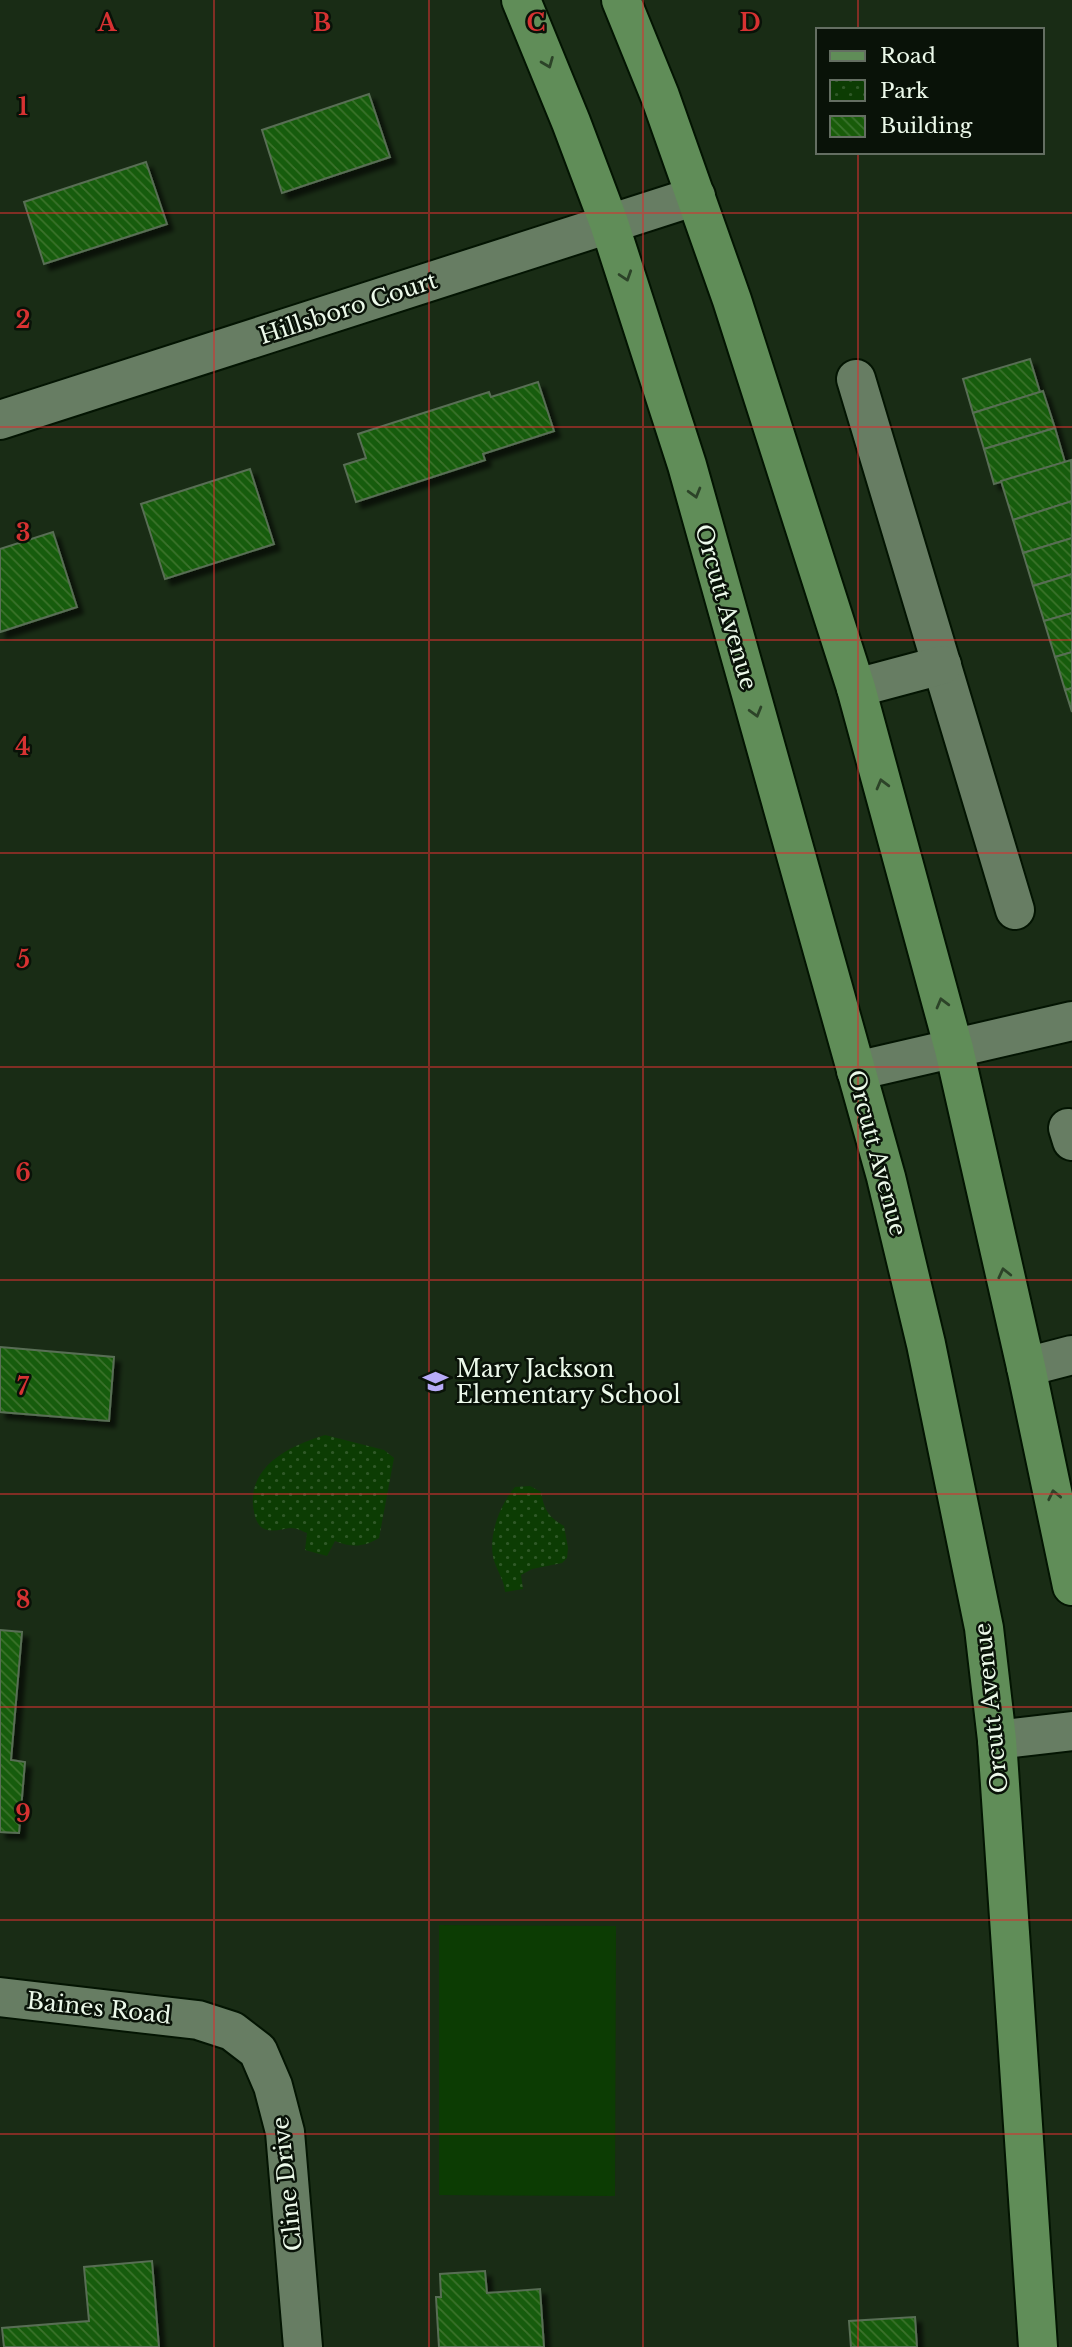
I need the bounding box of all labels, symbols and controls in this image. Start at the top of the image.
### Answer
text: A [97,9,118,37]
text: B [313,9,331,37]
text: C [527,9,545,37]
text: D [739,9,761,37]
legend [816,28,1044,154]
text: Road [880,43,936,69]
one-way arrow [539,56,553,68]
text: Park [880,78,929,104]
text: 1 [18,93,28,121]
text: Building [880,113,973,139]
street label: Hillsboro Court [255,266,441,350]
one-way arrow [618,270,632,282]
text: 2 [16,306,30,334]
one-way arrow [686,487,701,499]
text: 3 [16,519,30,547]
street label: Orcutt Avenue [689,521,763,693]
one-way arrow [747,706,762,718]
text: 4 [15,733,31,761]
one-way arrow [876,778,890,790]
text: 5 [16,946,30,974]
one-way arrow [936,998,950,1010]
street label: Orcutt Avenue [841,1067,913,1239]
text: 6 [15,1159,31,1187]
one-way arrow [998,1267,1013,1279]
place label: Mary Jackson Elementary School [456,1355,681,1409]
school or university icon: Mary Jackson Elementary School [422,1368,450,1396]
text: 7 [17,1373,30,1401]
one-way arrow [1047,1489,1062,1501]
text: 8 [16,1586,30,1614]
street label: Orcutt Avenue [968,1622,1014,1794]
text: 9 [15,1800,31,1828]
street label: Baines Road [25,1986,173,2030]
street label: Cline Drive [266,2115,308,2253]

